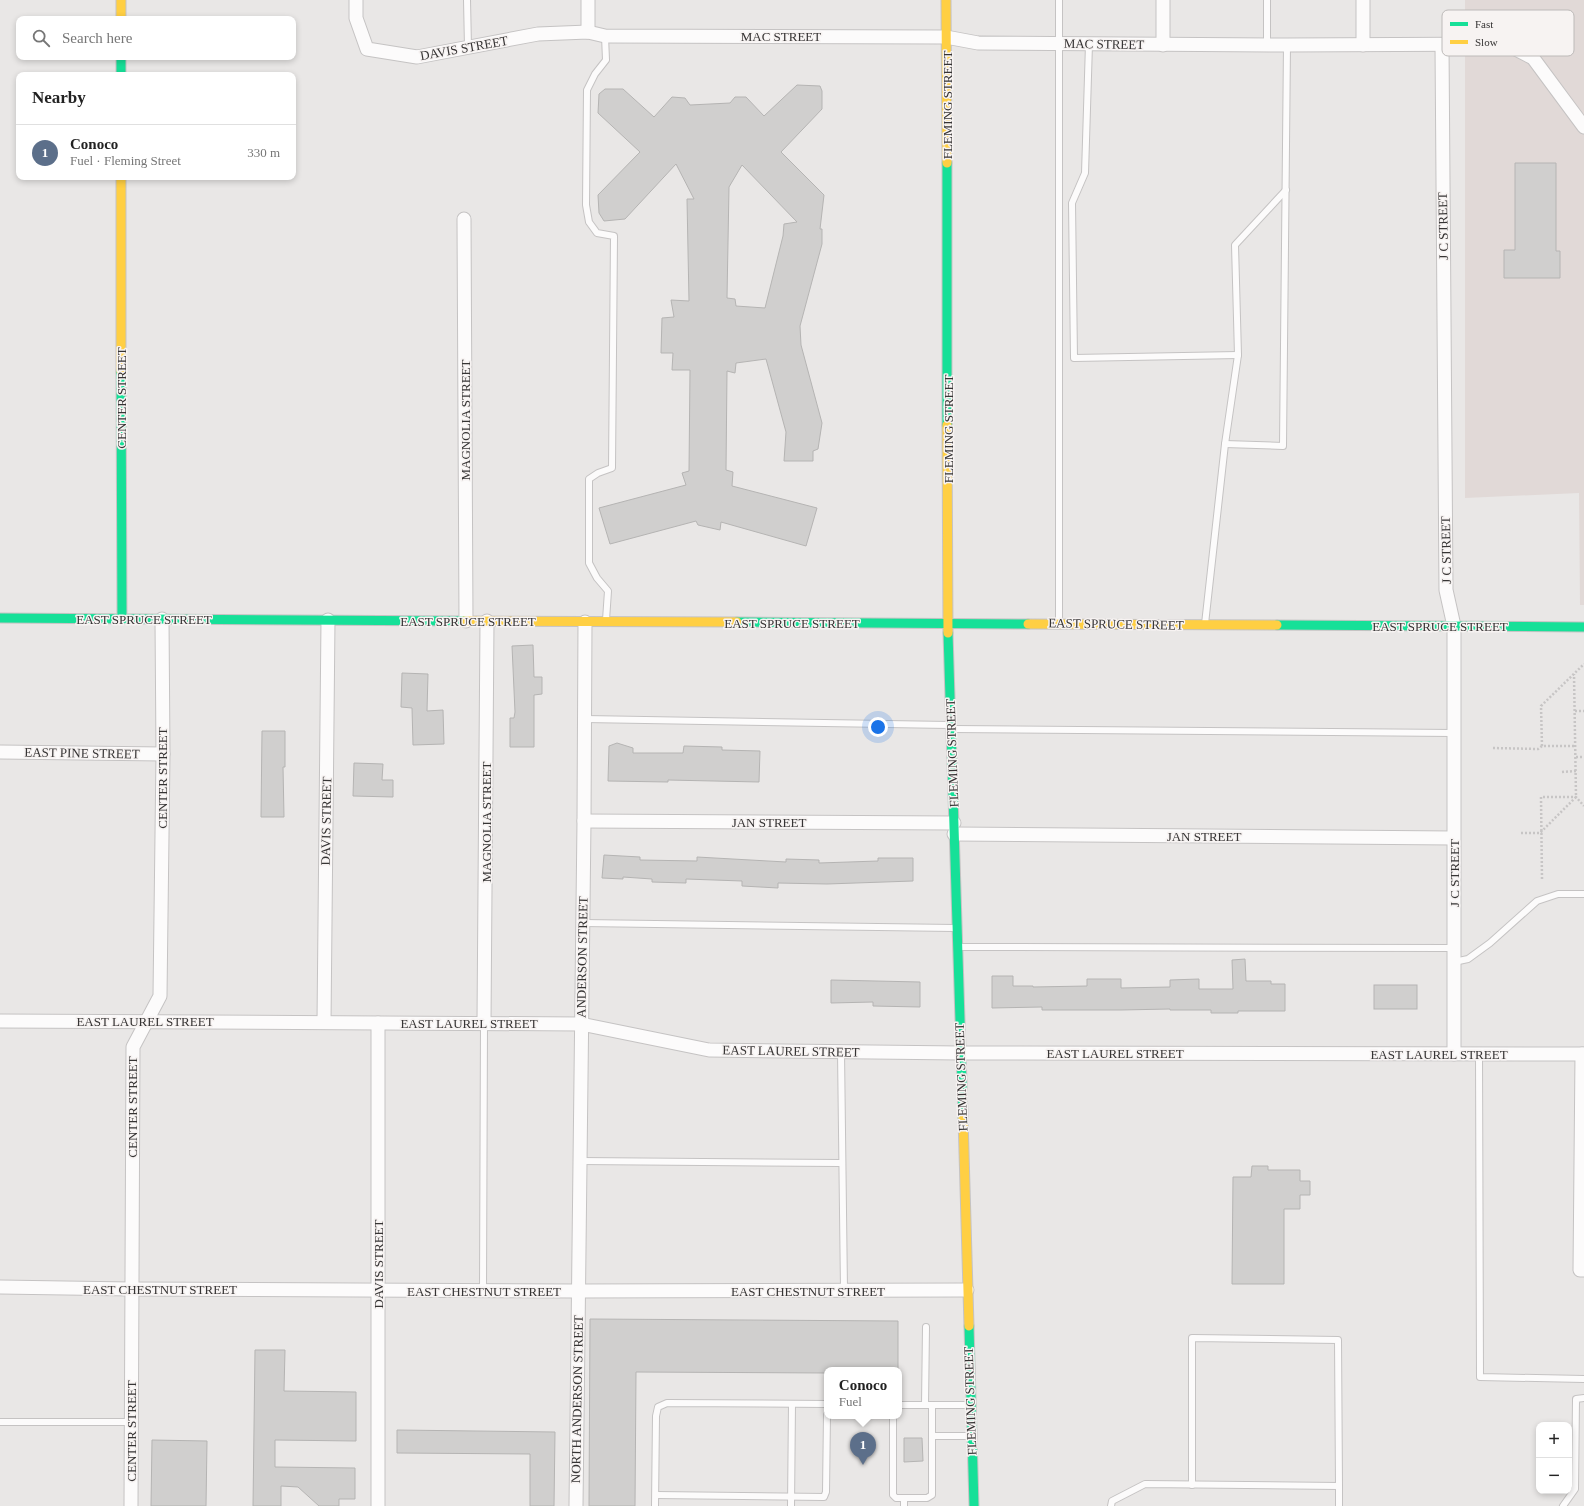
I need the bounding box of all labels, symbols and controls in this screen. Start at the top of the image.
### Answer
legend [1442,10,1574,56]
search box [16,16,296,60]
text: Fast [1475,18,1493,30]
icon: search [30,27,52,49]
street label: MAC STREET [741,29,821,44]
text: Search here [62,30,132,46]
street label: DAVIS STREET [419,33,509,63]
street label: MAC STREET [1064,36,1144,52]
text: Slow [1475,36,1498,48]
street label: FLEMING STREET [940,51,955,159]
text: Nearby [32,88,86,107]
text: Conoco [70,136,118,152]
text: 1 [42,145,48,160]
text: 330 m [247,145,280,160]
text: Fuel · Fleming Street [70,153,181,168]
street label: J C STREET [1435,192,1451,260]
street label: CENTER STREET [114,347,129,449]
street label: MAGNOLIA STREET [458,359,473,480]
street label: FLEMING STREET [941,375,956,483]
street label: J C STREET [1438,516,1454,584]
street label: EAST SPRUCE STREET [76,612,212,627]
street label: EAST SPRUCE STREET [400,614,536,629]
street label: EAST SPRUCE STREET [1048,615,1184,633]
street label: EAST SPRUCE STREET [724,616,860,631]
street label: EAST SPRUCE STREET [1372,619,1508,634]
street label: FLEMING STREET [943,698,961,808]
your location [868,717,888,737]
street label: CENTER STREET [155,727,170,829]
street label: EAST PINE STREET [24,744,140,762]
street label: MAGNOLIA STREET [479,761,494,882]
street label: DAVIS STREET [318,776,334,866]
street label: JAN STREET [732,815,806,830]
street label: JAN STREET [1167,829,1241,844]
street label: J C STREET [1447,839,1462,907]
street label: ANDERSON STREET [573,896,591,1018]
street label: EAST LAUREL STREET [76,1014,214,1029]
street label: EAST LAUREL STREET [400,1016,538,1031]
street label: FLEMING STREET [952,1022,970,1132]
street label: EAST LAUREL STREET [722,1042,860,1060]
street label: EAST LAUREL STREET [1046,1046,1184,1061]
street label: EAST LAUREL STREET [1370,1047,1508,1062]
street label: CENTER STREET [125,1056,140,1158]
street label: DAVIS STREET [371,1219,386,1308]
street label: EAST CHESTNUT STREET [83,1282,237,1297]
street label: EAST CHESTNUT STREET [407,1284,561,1299]
street label: EAST CHESTNUT STREET [731,1284,885,1299]
street label: NORTH ANDERSON STREET [568,1315,586,1483]
street label: FLEMING STREET [961,1346,979,1456]
popup [824,1367,902,1419]
text: Conoco [839,1377,887,1393]
street label: CENTER STREET [124,1380,139,1482]
text: Fuel [839,1394,862,1409]
map controls [1536,1422,1572,1494]
button: + [1536,1422,1572,1458]
pin: 1 [850,1432,876,1465]
button: − [1536,1458,1572,1494]

